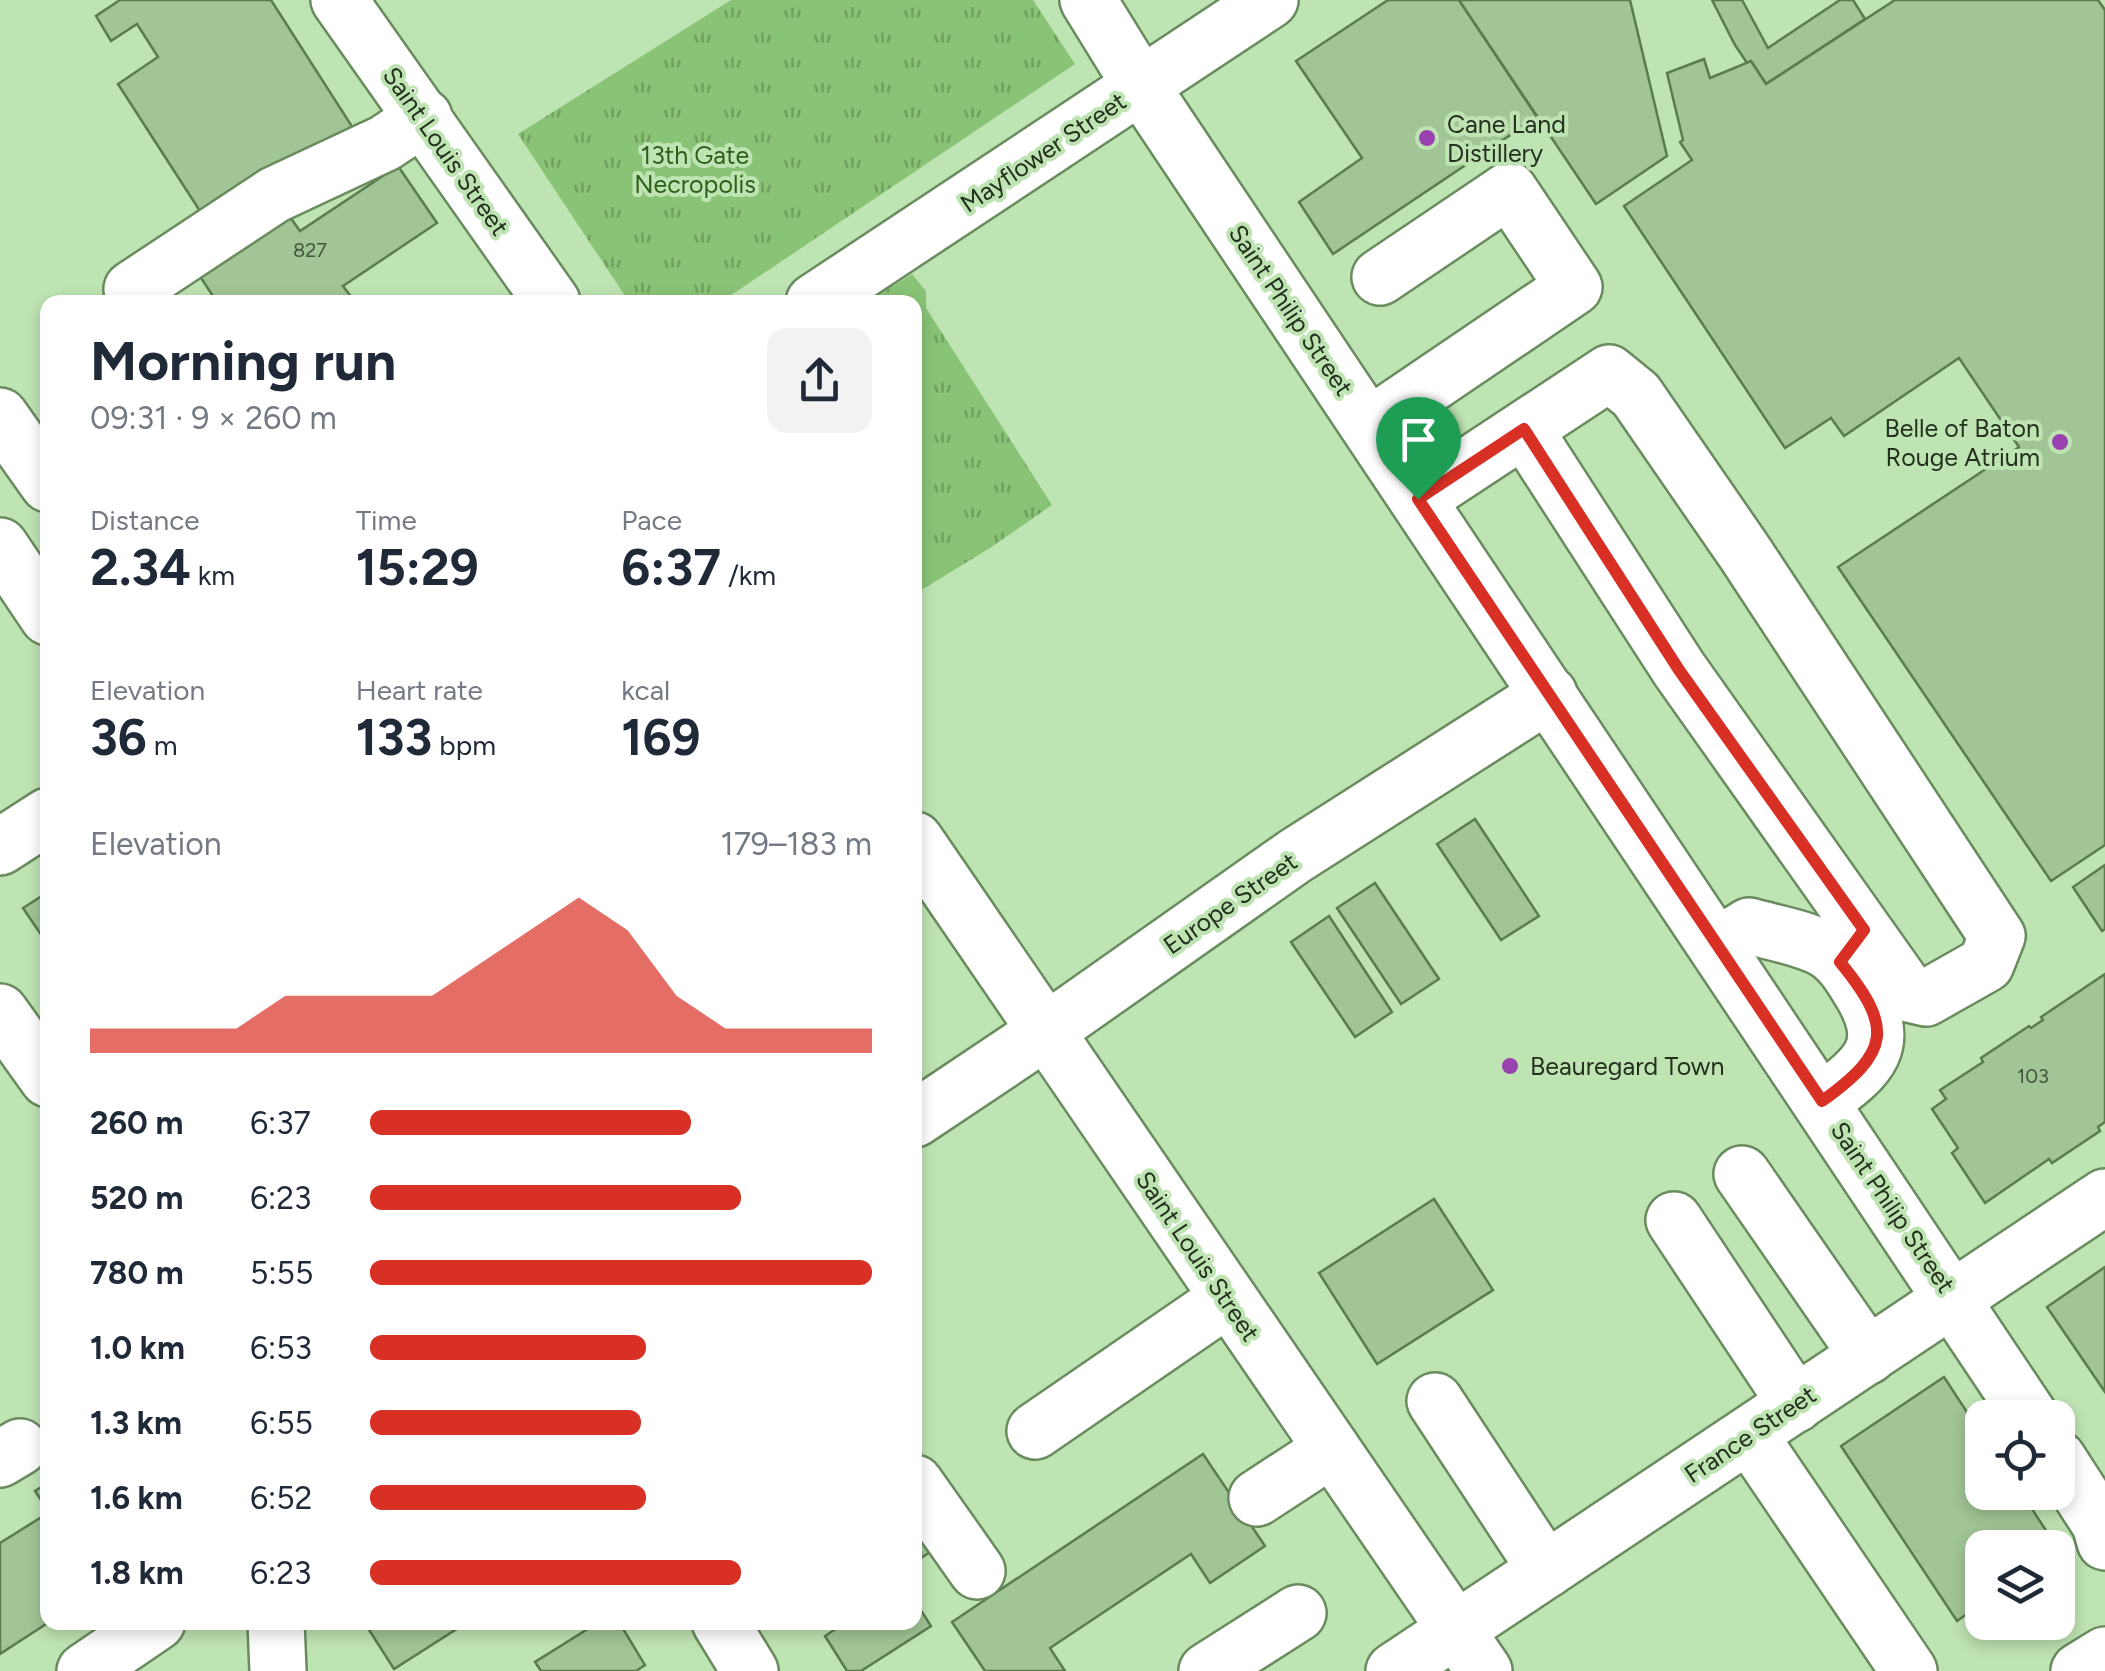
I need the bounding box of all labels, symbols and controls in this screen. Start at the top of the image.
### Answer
street label: Saint Louis Street [377,61,515,241]
street label: Mayflower Street [954,86,1132,218]
place label: Cane Land Distillery [1447,109,1566,168]
marker: Cane Land Distillery [1416,127,1438,149]
park label: 13th Gate Necropolis [634,140,756,199]
street label: Saint Philip Street [1223,219,1359,401]
house number: 827 [293,238,327,262]
text: Morning run [90,328,396,394]
button: share [767,328,872,433]
pin [1376,397,1461,500]
text: 09:31 · 9 × 260 m [90,399,337,437]
icon: arrive [1391,412,1446,467]
place label: Belle of Baton Rouge Atrium [1884,413,2040,472]
marker: Belle of Baton Rouge Atrium [2049,431,2071,453]
text: Distance [90,503,200,537]
text: Time [356,503,417,537]
text: Pace [621,503,682,537]
text: 2.34 [90,537,191,598]
text: 15:29 [356,537,479,598]
text: 6:37 [621,537,721,598]
text: km [191,558,235,592]
text: /km [721,558,776,592]
text: Elevation [90,673,205,707]
text: Heart rate [356,673,483,707]
text: kcal [621,673,670,707]
text: 36 [90,707,147,768]
text: 133 [356,707,432,768]
text: 169 [621,707,700,768]
text: m [147,728,178,762]
text: bpm [432,728,496,762]
text: Elevation [90,825,222,863]
text: 179–183 m [720,825,872,863]
street label: Europe Street [1157,846,1303,960]
place label: Beauregard Town [1530,1051,1724,1081]
marker: Beauregard Town [1499,1055,1521,1077]
house number: 103 [2017,1064,2049,1088]
text: 260 m [90,1104,183,1142]
text: 6:37 [250,1104,311,1142]
street label: Saint Philip Street [1825,1116,1961,1298]
street label: Saint Louis Street [1130,1165,1266,1347]
text: 520 m [90,1179,183,1217]
text: 6:23 [250,1179,312,1217]
text: 780 m [90,1254,184,1292]
text: 5:55 [250,1254,313,1292]
text: 1.0 km [90,1329,185,1367]
text: 6:53 [250,1329,312,1367]
street label: France Street [1679,1379,1821,1489]
map controls [1965,1400,2075,1640]
button: locate [1965,1400,2075,1510]
text: 1.3 km [90,1404,182,1442]
text: 6:55 [250,1404,313,1442]
text: 1.6 km [90,1479,183,1517]
text: 6:52 [250,1479,313,1517]
button: layers [1965,1530,2075,1640]
text: 1.8 km [90,1554,184,1592]
text: 6:23 [250,1554,312,1592]

